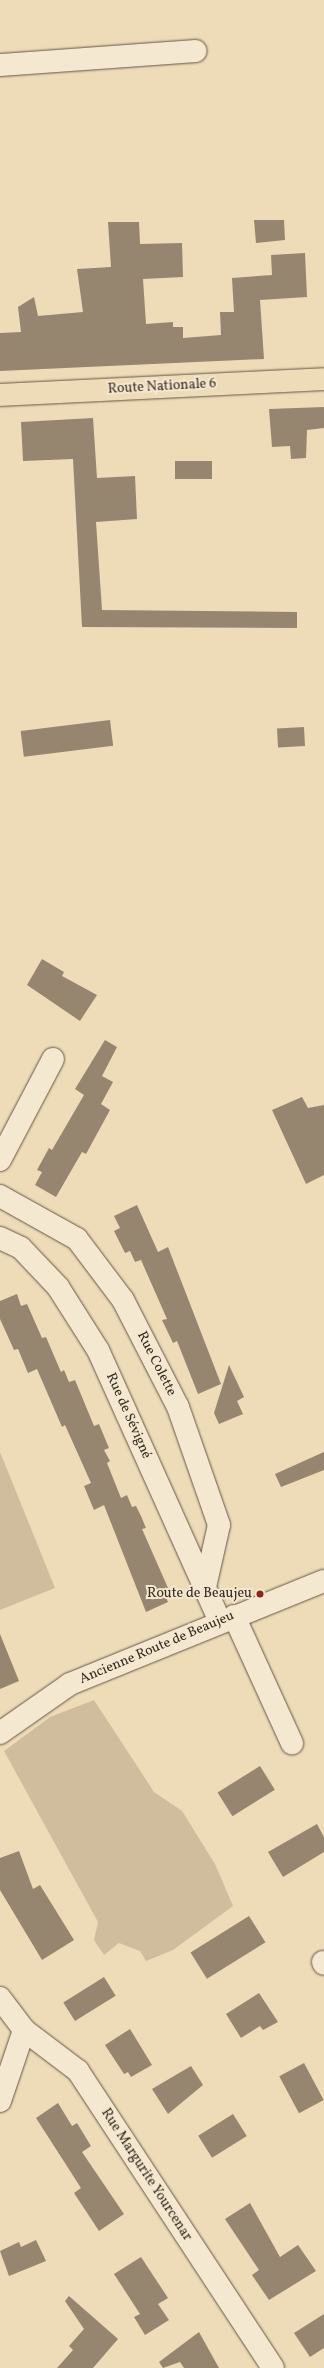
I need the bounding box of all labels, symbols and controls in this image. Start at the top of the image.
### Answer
street label: Route Nationale 6 [107,376,217,398]
street label: Rue Colette [133,1329,179,1399]
street label: Rue de Sévigné [102,1370,154,1462]
place label: Route de Beaujeu [147,1586,252,1602]
marker: Route de Beaujeu [255,1589,265,1599]
street label: Ancienne Route de Beaujeu [77,1608,237,1688]
street label: Rue Margurite Yourcenar [97,2105,195,2245]

